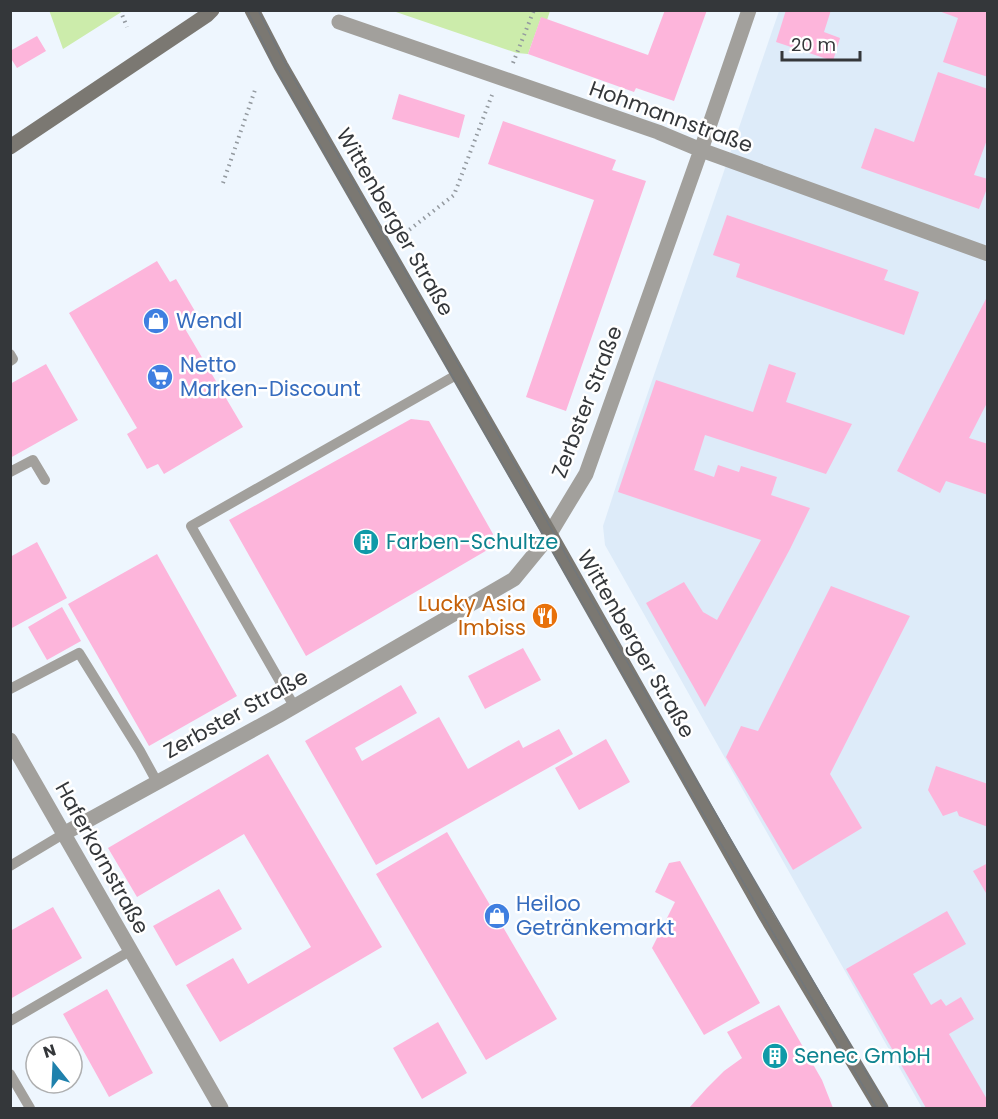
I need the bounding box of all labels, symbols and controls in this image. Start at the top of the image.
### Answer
scale bar [782,24,860,62]
text: 20 m [791,32,836,57]
street label: Hohmannstraße [585,73,757,160]
street label: Wittenberger Straße [330,123,461,321]
shop icon: Wendl [141,306,171,336]
place label: Wendl [176,306,242,335]
street label: Zerbster Straße [544,322,629,482]
place label: Netto Marken-Discount [180,350,361,403]
supermarket icon: Netto Marken-Discount [145,362,175,392]
building icon: Farben-Schultze [351,527,381,557]
place label: Farben-Schultze [386,527,558,556]
street label: Wittenberger Straße [571,545,702,743]
place label: Lucky Asia Imbiss [418,589,526,642]
restaurant icon: Lucky Asia Imbiss [530,601,560,631]
street label: Zerbster Straße [158,662,313,765]
street label: Haferkornstraße [49,776,156,939]
place label: Heiloo Getränkemarkt [516,889,674,942]
shop icon: Heiloo Getränkemarkt [482,901,512,931]
north arrow [24,1035,84,1095]
text: N [40,1038,59,1064]
building icon: Senec GmbH [760,1041,790,1071]
place label: Senec GmbH [794,1041,931,1070]

